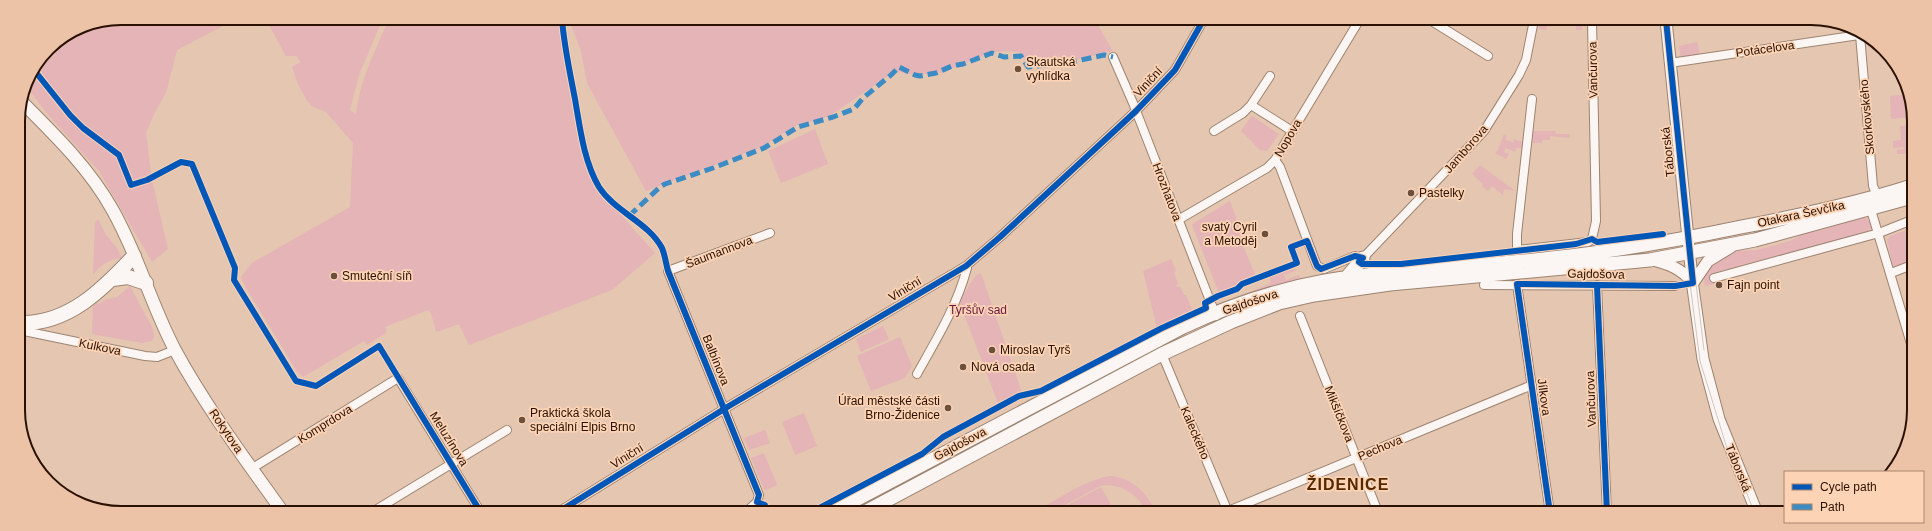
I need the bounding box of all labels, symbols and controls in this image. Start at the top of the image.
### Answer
street label: Potácelova [1735,38,1796,60]
street label: Vančurova [1586,41,1600,98]
place label: Skautská vyhlídka [1026,55,1076,83]
marker: Skautská vyhlídka [1013,64,1023,74]
street label: Viniční [1131,64,1166,100]
street label: Skorkovského [1857,79,1877,155]
street label: Nopova [1272,116,1305,159]
street label: Jamborova [1441,122,1491,176]
street label: Táborská [1658,126,1678,178]
street label: Hrozňatova [1149,161,1185,223]
place label: Pastelky [1419,186,1464,200]
marker: Pastelky [1406,188,1416,198]
street label: Otakara Ševčíka [1756,197,1846,230]
place label: svatý Cyril a Metoděj [1202,220,1257,248]
marker: svatý Cyril a Metoděj [1260,229,1270,239]
street label: Šaumannova [683,232,755,271]
street label: Gajdošova [1567,267,1625,282]
place label: Smuteční síň [342,269,412,283]
marker: Smuteční síň [329,271,339,281]
street label: Viniční [886,273,925,304]
place label: Fajn point [1727,278,1780,292]
marker: Fajn point [1714,280,1724,290]
street label: Gajdošova [1221,286,1280,318]
park label: Tyršův sad [949,303,1007,317]
street label: Balbínova [700,333,733,388]
street label: Kulkova [78,336,123,358]
place label: Miroslav Tyrš [1000,343,1070,357]
marker: Miroslav Tyrš [987,345,997,355]
place label: Nová osada [971,360,1035,374]
marker: Nová osada [958,362,968,372]
street label: Vančurova [1583,370,1599,427]
street label: Jílkova [1534,378,1554,417]
street label: Mikšíčkova [1321,384,1357,444]
place label: Úřad městské části Brno-Židenice [838,393,940,422]
street label: Komprdova [295,402,355,446]
marker: Úřad městské části Brno-Židenice [943,403,953,413]
street label: Kaleckého [1178,404,1213,462]
street label: Rokytova [206,406,246,456]
place label: Praktická škola speciální Elpis Brno [530,406,636,434]
street label: Meluzínova [427,409,471,469]
marker: Praktická škola speciální Elpis Brno [517,415,527,425]
street label: Gajdošova [931,424,989,464]
street label: Pechova [1356,432,1405,464]
street label: Viniční [608,440,646,471]
street label: Táborská [1722,442,1754,494]
legend [1784,471,1924,523]
district label: ŽIDENICE [1307,475,1389,493]
text: Cycle path [1820,480,1877,494]
text: Path [1820,500,1845,514]

